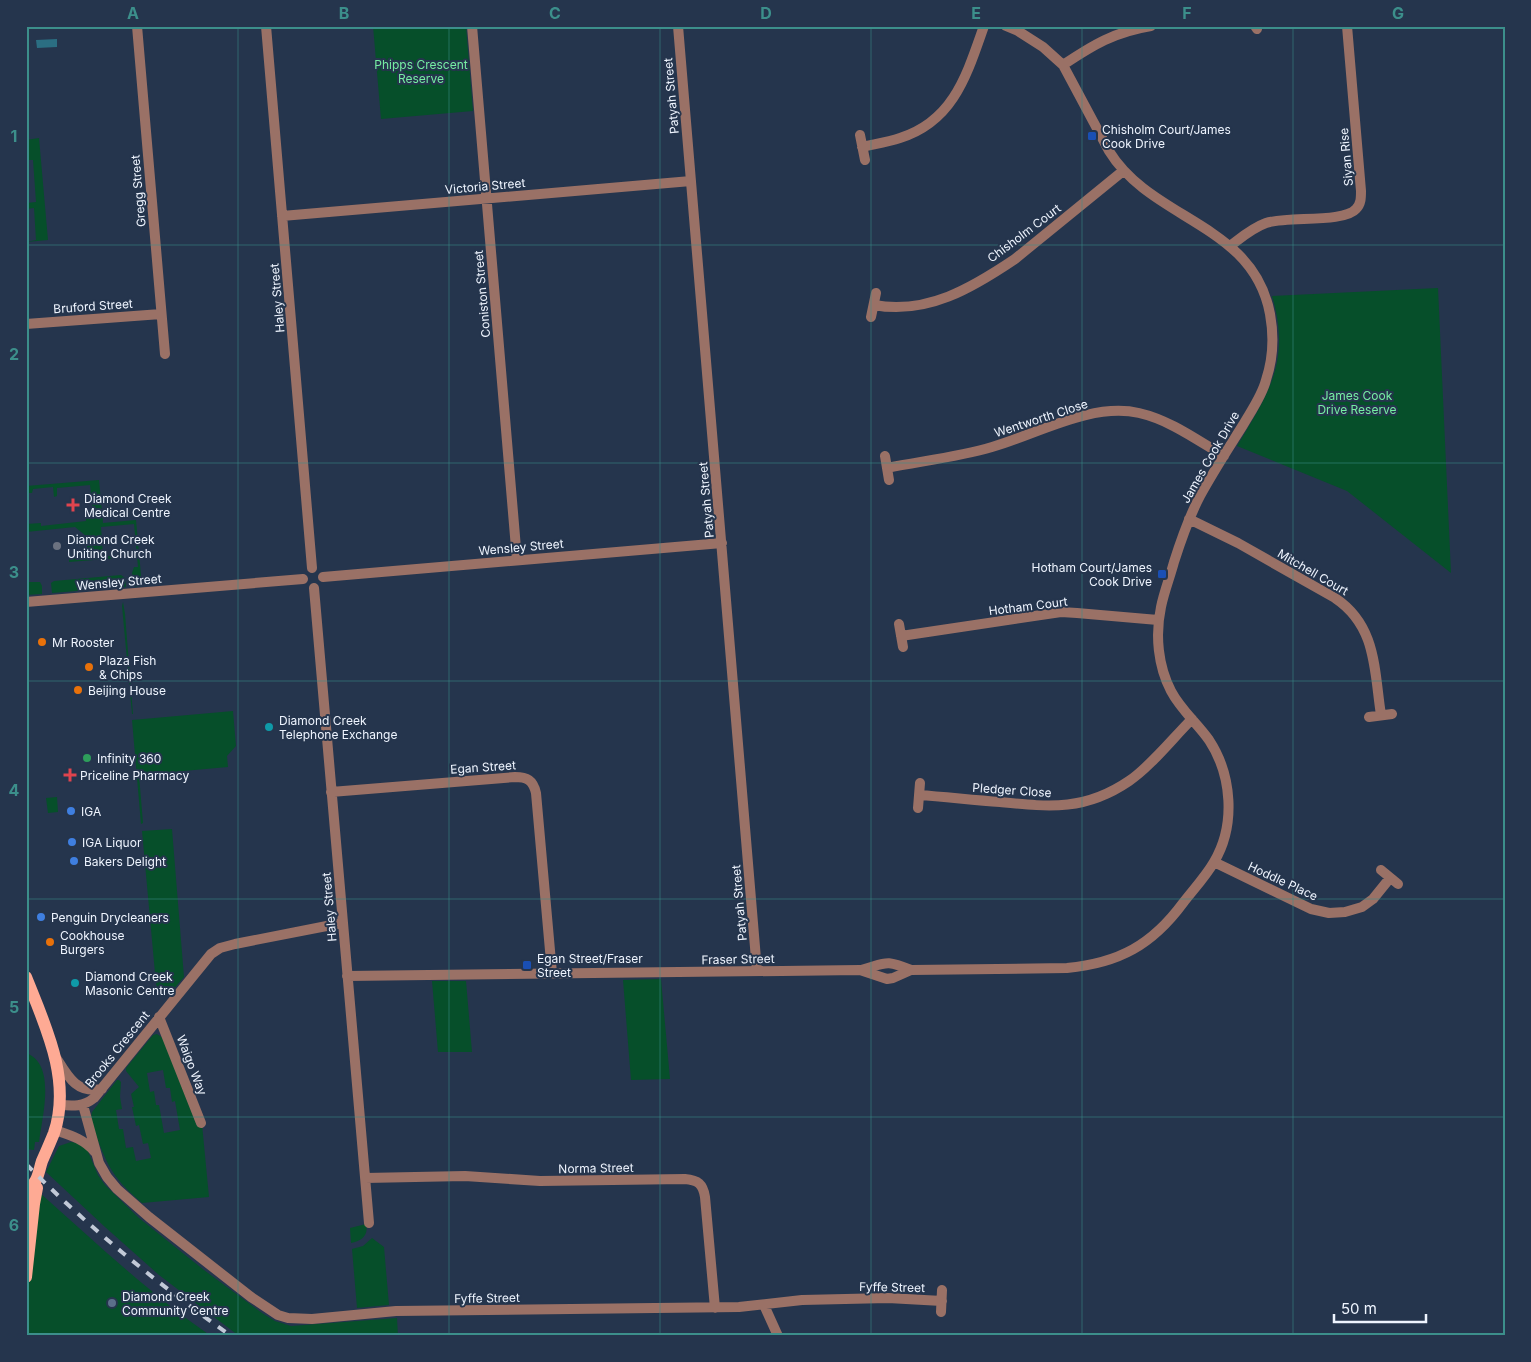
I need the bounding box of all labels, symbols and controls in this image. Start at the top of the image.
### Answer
text: A [127,3,139,23]
text: B [339,3,349,23]
text: C [549,3,561,23]
text: D [760,3,772,23]
text: E [971,3,981,23]
text: F [1182,3,1192,23]
text: G [1392,3,1404,23]
park label: Phipps Crescent Reserve [374,57,468,86]
street label: Patyah Street [660,57,682,135]
place label: Chisholm Court/James Cook Drive [1102,122,1231,151]
text: 1 [11,126,17,146]
street label: Siyan Rise [1336,127,1356,187]
marker: Chisholm Court/James Cook Drive [1086,130,1098,142]
street label: Gregg Street [127,154,149,228]
street label: Victoria Street [444,175,526,197]
street label: Chisholm Court [984,201,1064,265]
street label: Coniston Street [471,250,493,338]
street label: Haley Street [267,263,287,333]
street label: Bruford Street [53,296,133,316]
text: 2 [9,344,19,364]
park label: James Cook Drive Reserve [1317,388,1397,417]
street label: Wentworth Close [992,396,1090,440]
street label: James Cook Drive [1178,408,1242,506]
street label: Patyah Street [695,461,717,539]
place label: Diamond Creek Medical Centre [84,491,172,520]
marker: Diamond Creek Medical Centre [66,498,80,512]
place label: Diamond Creek Uniting Church [67,532,155,561]
street label: Wensley Street [478,536,564,558]
marker: Diamond Creek Uniting Church [51,540,63,552]
street label: Mitchell Court [1275,546,1351,598]
place label: Hotham Court/James Cook Drive [1032,560,1152,589]
text: 3 [9,562,19,582]
marker: Hotham Court/James Cook Drive [1156,568,1168,580]
street label: Wensley Street [76,571,162,593]
street label: Hotham Court [988,594,1068,618]
place label: Mr Rooster [52,635,115,650]
marker: Mr Rooster [36,636,48,648]
place label: Plaza Fish & Chips [99,653,156,682]
marker: Plaza Fish & Chips [83,661,95,673]
place label: Beijing House [88,683,166,698]
marker: Beijing House [72,684,84,696]
place label: Diamond Creek Telephone Exchange [279,713,397,742]
marker: Diamond Creek Telephone Exchange [263,721,275,733]
place label: Infinity 360 [97,751,161,766]
marker: Infinity 360 [81,752,93,764]
street label: Egan Street [450,757,516,777]
place label: Priceline Pharmacy [80,768,189,783]
marker: Priceline Pharmacy [64,769,76,781]
text: 4 [9,780,20,800]
street label: Pledger Close [972,780,1052,800]
place label: IGA [81,804,101,819]
marker: IGA [65,805,77,817]
place label: IGA Liquor [82,835,142,850]
marker: IGA Liquor [66,836,78,848]
place label: Bakers Delight [84,854,166,869]
marker: Bakers Delight [68,855,80,867]
street label: Hoddle Place [1246,858,1320,904]
street label: Patyah Street [728,864,750,942]
street label: Haley Street [319,872,339,942]
place label: Penguin Drycleaners [51,910,169,925]
marker: Penguin Drycleaners [35,911,47,923]
place label: Cookhouse Burgers [60,928,124,957]
marker: Cookhouse Burgers [44,936,56,948]
place label: Egan Street/Fraser Street [537,951,643,980]
street label: Fraser Street [701,951,775,967]
marker: Egan Street/Fraser Street [521,959,533,971]
place label: Diamond Creek Masonic Centre [85,969,174,998]
marker: Diamond Creek Masonic Centre [69,977,81,989]
text: 5 [9,997,19,1017]
street label: Brooks Crescent [82,1008,152,1090]
street label: Waigo Way [174,1033,210,1097]
street label: Norma Street [558,1160,634,1176]
text: 6 [9,1215,19,1235]
street label: Fyffe Street [859,1279,925,1295]
place label: Diamond Creek Community Centre [122,1289,228,1318]
street label: Fyffe Street [454,1290,520,1306]
scale bar [1334,1292,1426,1324]
marker: Diamond Creek Community Centre [106,1297,118,1309]
text: 50 m [1341,1299,1377,1318]

